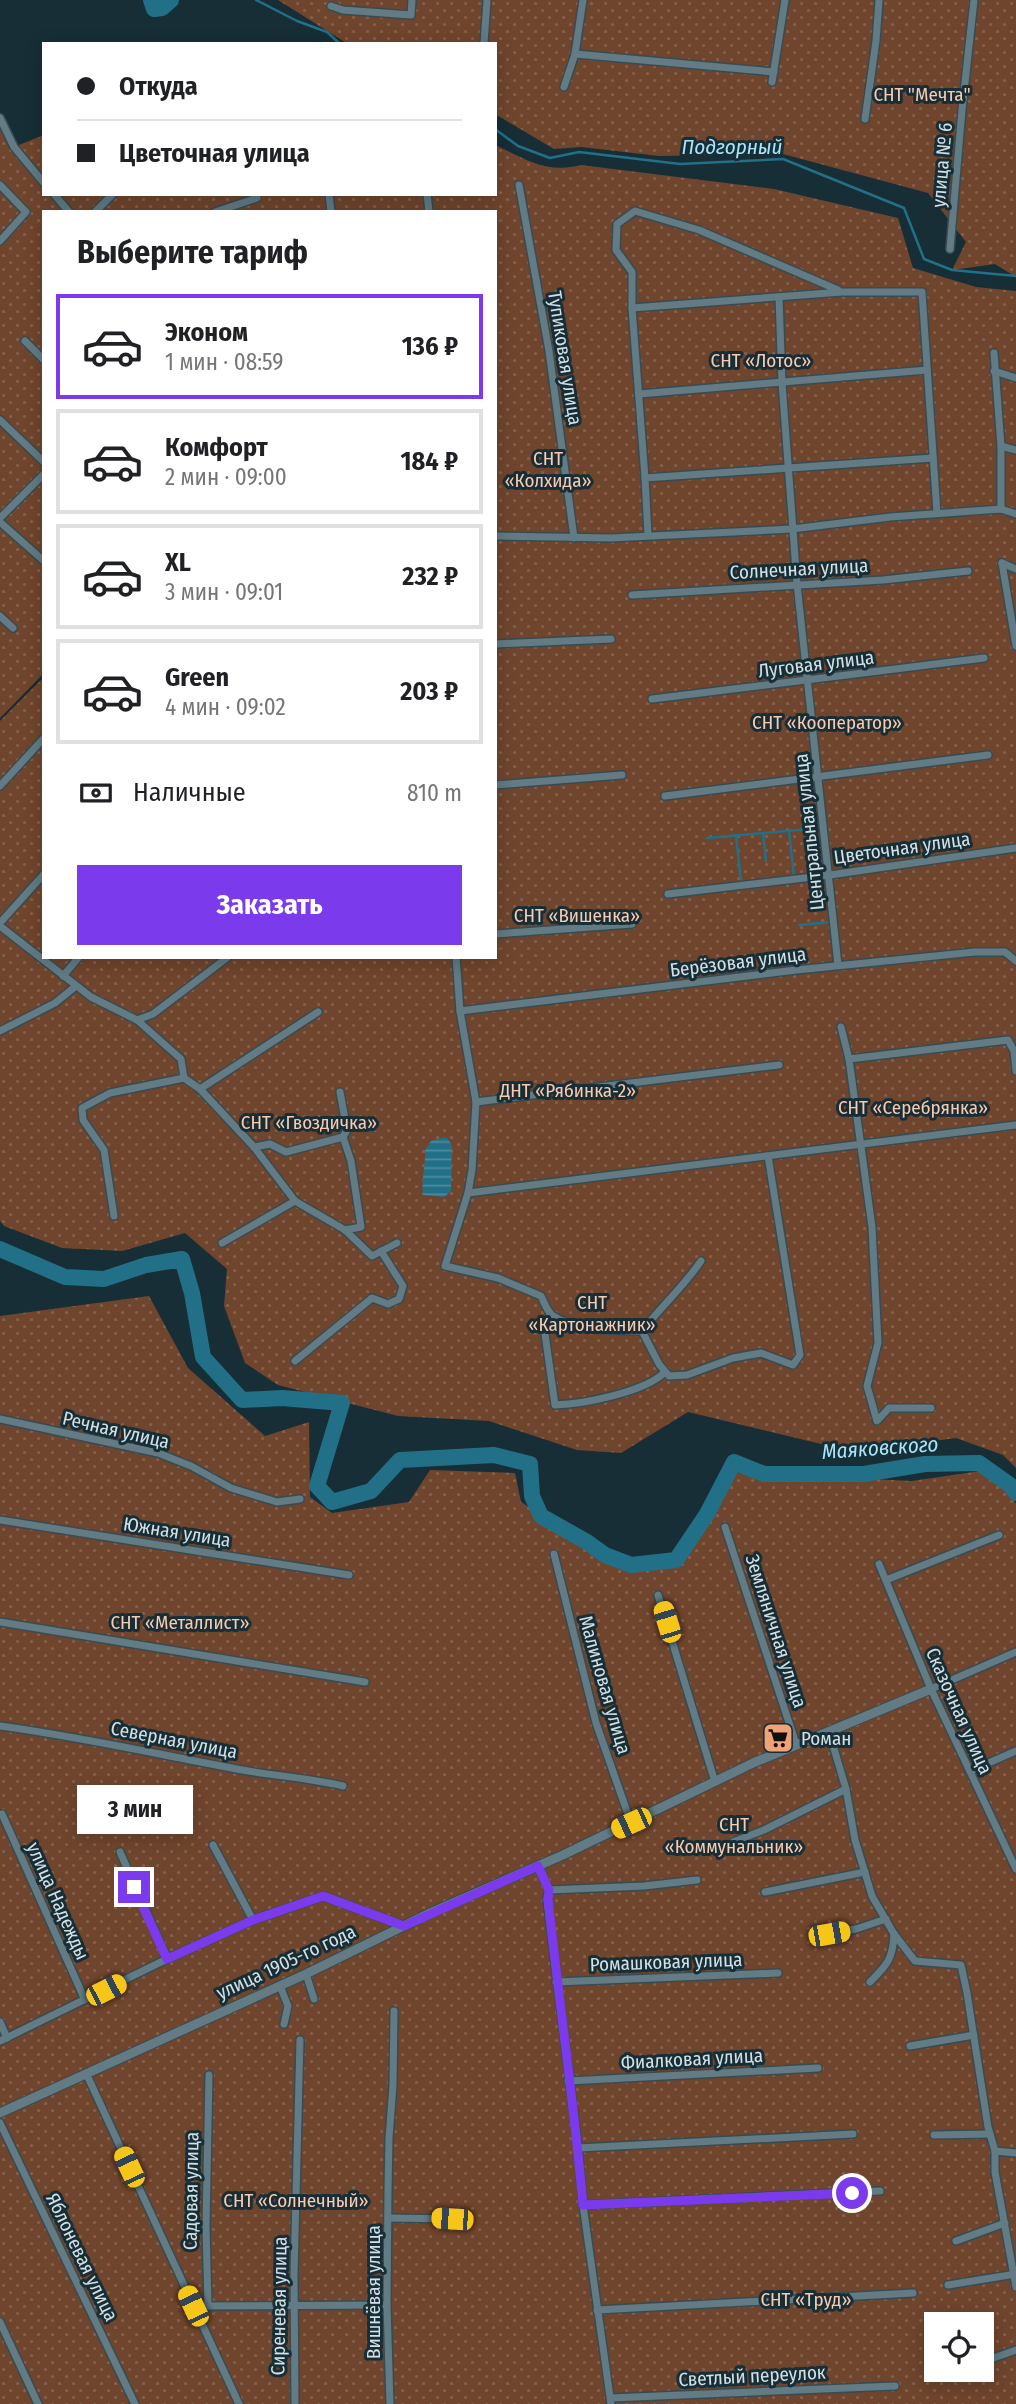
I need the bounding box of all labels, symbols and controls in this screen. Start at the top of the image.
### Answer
text: Откуда [119,71,198,102]
park label: СНТ "Мечта" [873,83,971,106]
street label: улица № 6 [927,122,957,208]
water label: Подгорный [682,134,782,160]
text: Цветочная улица [119,138,310,169]
text: Выберите тариф [77,233,308,271]
street label: Тупиковая улица [543,289,587,427]
icon: car [81,315,144,378]
text: Эконом [165,317,248,348]
text: 136 ₽ [402,331,458,362]
text: 1 мин · 08:59 [165,348,284,376]
park label: СНТ «Лотос» [711,349,811,372]
icon: car [81,430,144,493]
text: Комфорт [165,432,268,463]
text: 184 ₽ [400,446,458,477]
park label: СНТ «Колхида» [504,447,592,492]
text: 2 мин · 09:00 [165,463,287,491]
icon: car [81,545,144,608]
text: XL [165,547,191,578]
street label: Солнечная улица [729,554,869,584]
text: 232 ₽ [402,561,458,592]
text: 3 мин · 09:01 [165,578,283,606]
street label: Луговая улица [757,645,875,683]
icon: car [81,660,144,723]
text: Green [165,662,229,693]
text: 203 ₽ [400,676,458,707]
text: 4 мин · 09:02 [165,693,286,721]
park label: СНТ «Кооператор» [752,711,902,734]
street label: Центральная улица [789,753,829,911]
icon: cash [77,774,115,812]
text: Наличные [133,777,246,808]
text: 810 m [407,779,462,807]
street label: Цветочная улица [832,827,972,869]
button: Заказать [77,865,462,945]
park label: СНТ «Вишенка» [514,904,640,927]
street label: Берёзовая улица [669,942,807,982]
park label: ДНТ «Рябинка-2» [499,1079,636,1102]
park label: СНТ «Серебрянка» [838,1096,988,1119]
park label: СНТ «Гвоздичка» [241,1111,377,1134]
park label: СНТ «Картонажник» [528,1291,656,1336]
street label: Речная улица [60,1407,172,1453]
water label: Маяковского [821,1431,939,1465]
street label: Южная улица [122,1512,232,1552]
street label: Земляничная улица [740,1551,812,1711]
car [651,1599,684,1645]
park label: СНТ «Металлист» [110,1611,250,1634]
street label: Малиновая улица [574,1613,636,1757]
street label: Сказочная улица [921,1644,997,1778]
street label: Северная улица [109,1716,239,1764]
supermarket icon: Роман [761,1721,795,1755]
place label: Роман [801,1727,851,1750]
callout: 3 мин [76,1786,192,1834]
text: 3 мин [108,1795,162,1823]
car [608,1805,655,1841]
park label: СНТ «Коммунальник» [665,1813,804,1858]
street label: улица Надежды [22,1839,94,1963]
route end [118,1871,150,1903]
street label: улица 1905-го года [213,1920,359,2004]
car [807,1920,852,1948]
street label: Ромашковая улица [589,1948,743,1976]
car [83,1971,130,2009]
street label: Фиалковая улица [620,2044,764,2074]
street label: Садовая улица [178,2132,204,2250]
car [111,2144,148,2190]
route start [836,2177,868,2209]
street label: Яблоневая улица [41,2189,123,2325]
park label: СНТ «Солнечный» [223,2189,369,2212]
car [431,2207,474,2231]
street label: Вишнёвая улица [362,2225,385,2359]
street label: Сиреневая улица [266,2236,292,2376]
car [175,2283,212,2329]
park label: СНТ «Труд» [760,2288,852,2311]
map controls [924,2312,994,2382]
button: locate [924,2312,994,2382]
street label: Светлый переулок [678,2361,826,2391]

